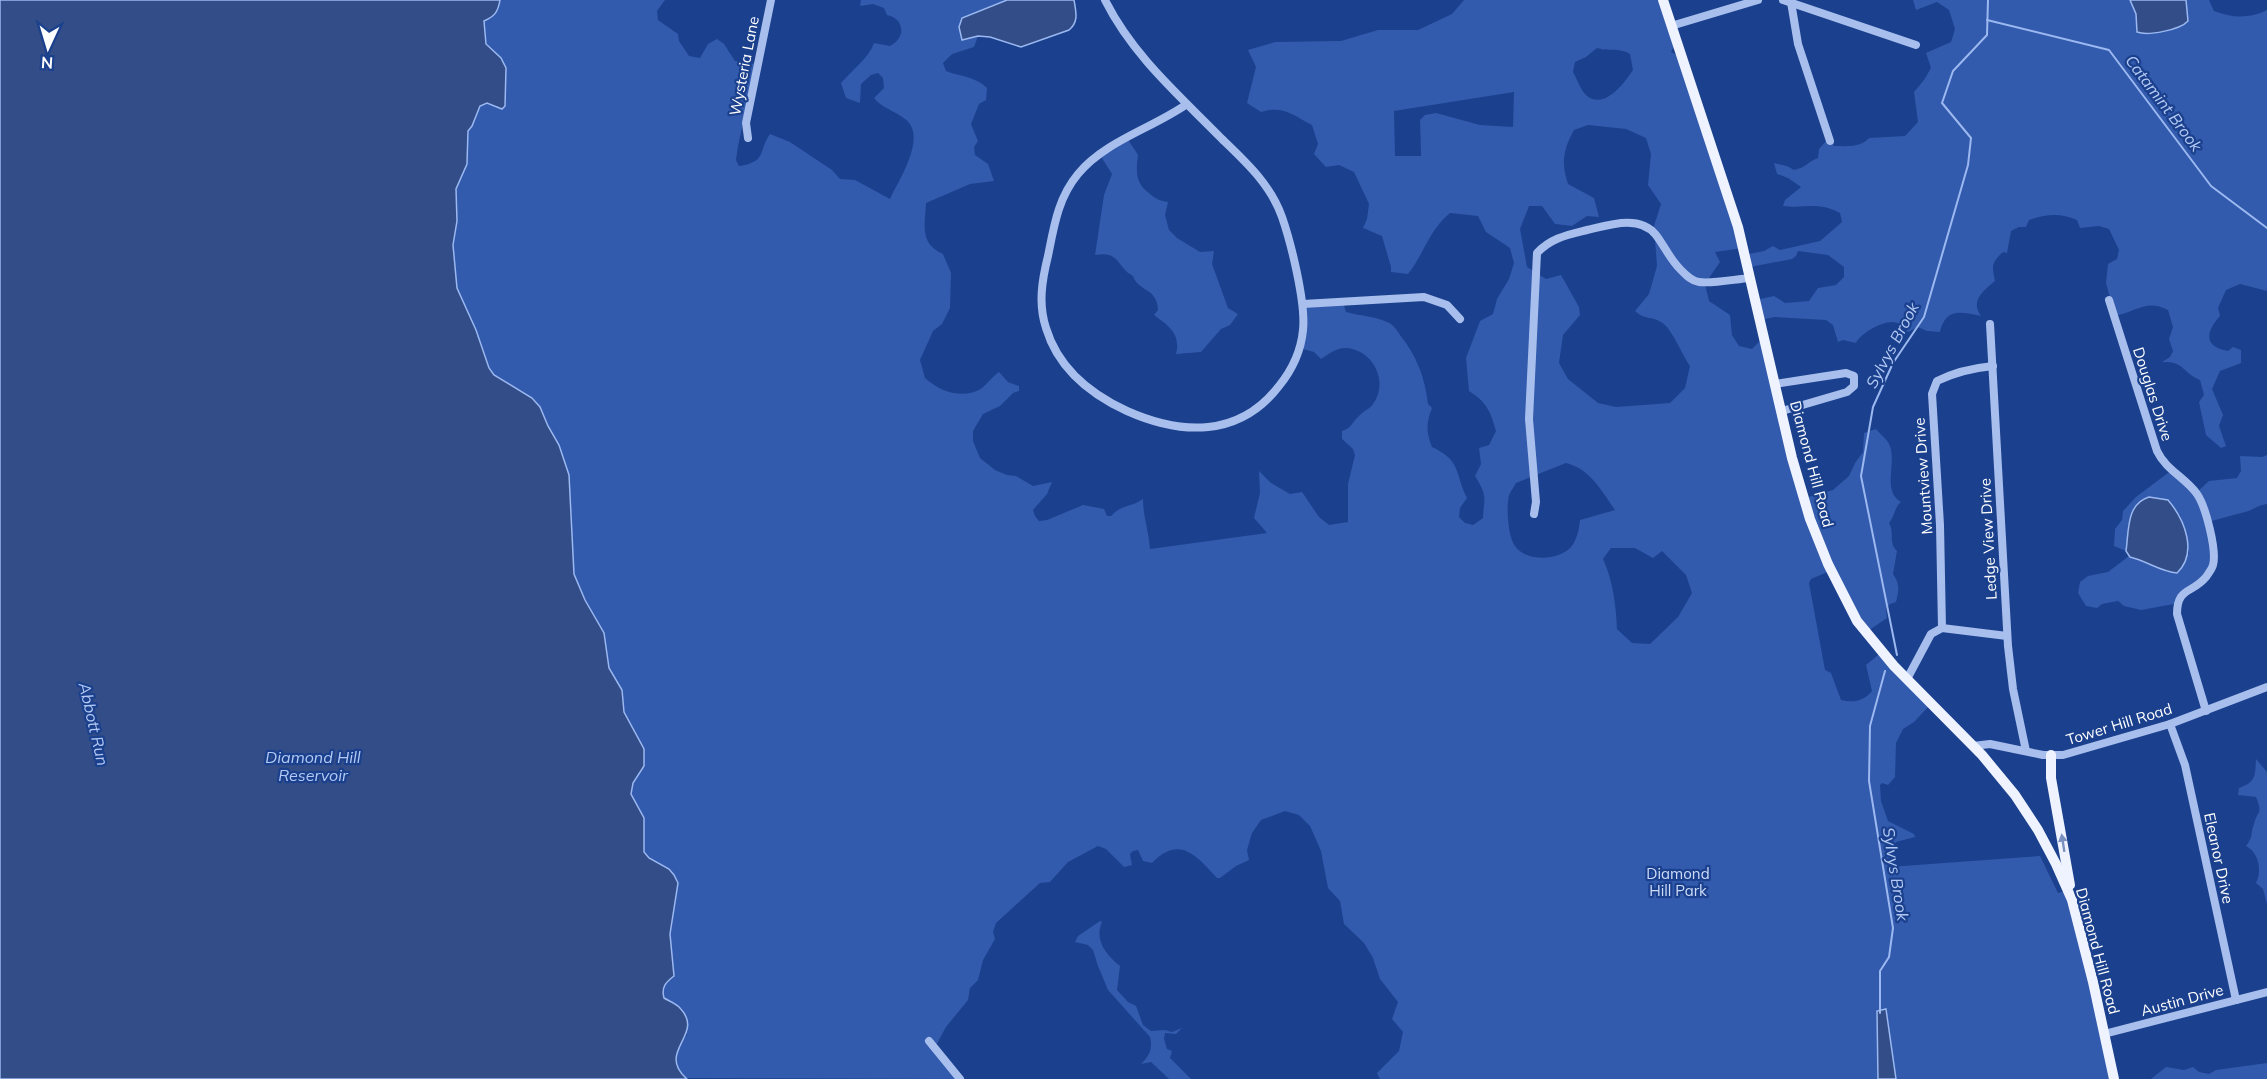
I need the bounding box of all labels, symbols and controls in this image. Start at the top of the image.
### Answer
street label: Wysteria Lane [725,15,763,117]
north arrow [18,18,78,78]
water label: Catamint Brook [2121,51,2207,156]
text: N [40,53,54,73]
water label: Sylvys Brook [1861,298,1923,391]
street label: Douglas Drive [2129,345,2177,443]
street label: Diamond Hill Road [1786,399,1838,529]
street label: Mountview Drive [1909,417,1937,535]
street label: Ledge View Drive [1975,478,2001,600]
water label: Abbott Run [74,679,113,768]
street label: Tower Hill Road [2064,699,2174,749]
water label: Diamond Hill Reservoir [265,747,361,785]
street label: Eleanor Drive [2200,811,2238,905]
water label: Sylvys Brook [1879,826,1913,923]
one-way arrow [2058,833,2067,852]
park label: Diamond Hill Park [1646,864,1710,900]
street label: Diamond Hill Road [2072,886,2124,1016]
street label: Austin Drive [2139,980,2225,1020]

